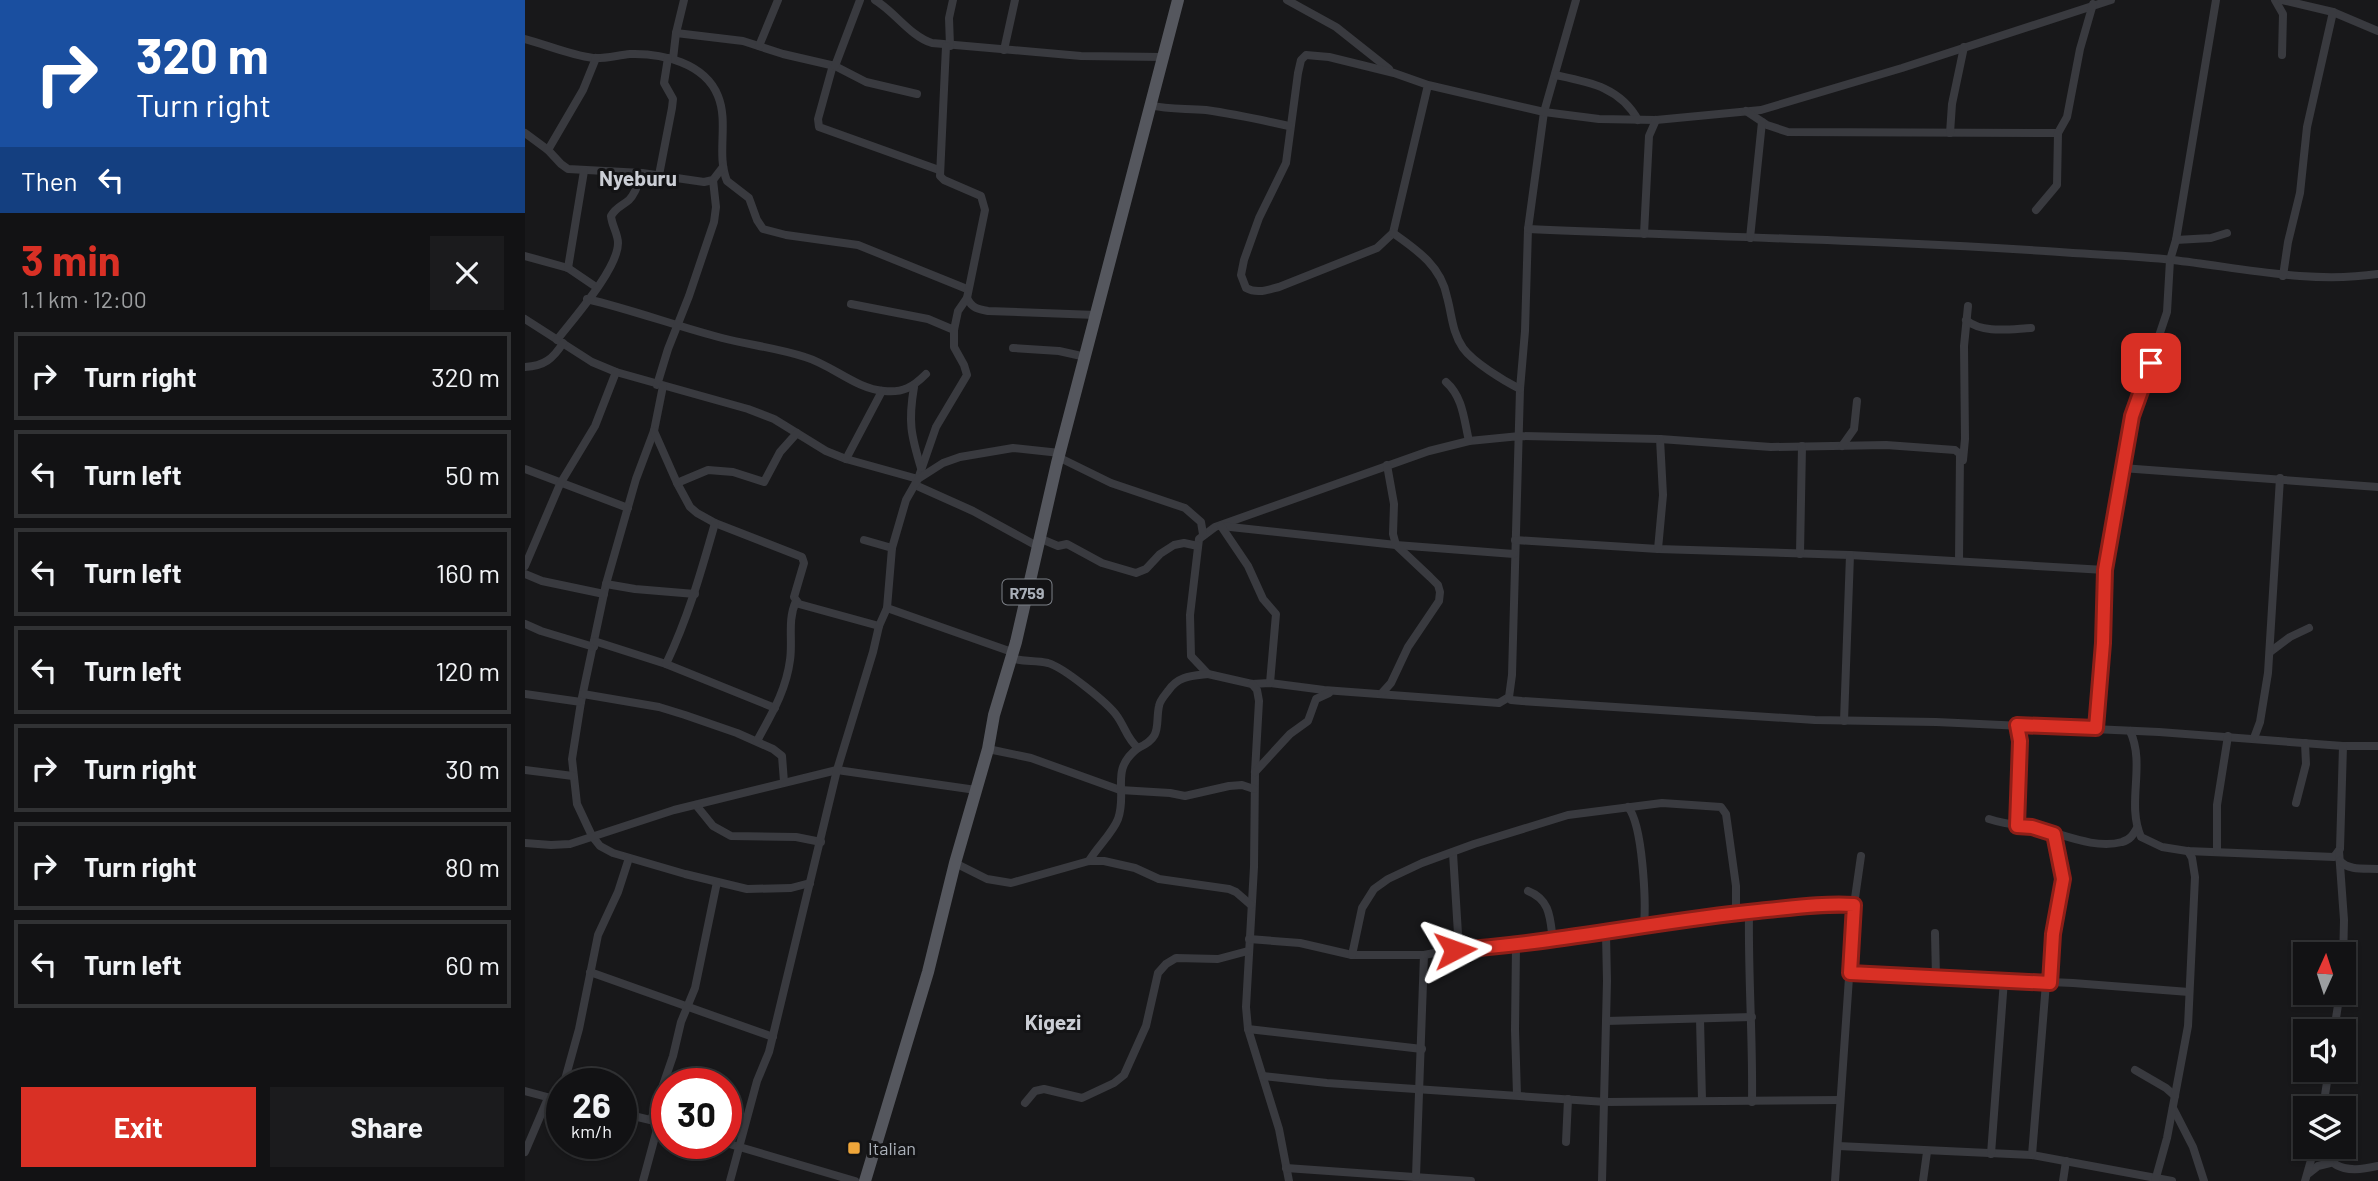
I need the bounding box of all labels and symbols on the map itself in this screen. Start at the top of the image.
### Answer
district label: Nyeburu [599,165,677,190]
pin [2121,333,2181,393]
road number: R759 [1002,580,1051,604]
position arrow [1418,913,1492,987]
north arrow [2293,942,2355,1004]
district label: Kigezi [1025,1009,1081,1034]
speed limit sign: 30 [651,1068,742,1159]
place label: Italian [868,1137,916,1159]
marker: Italian [846,1140,862,1156]

